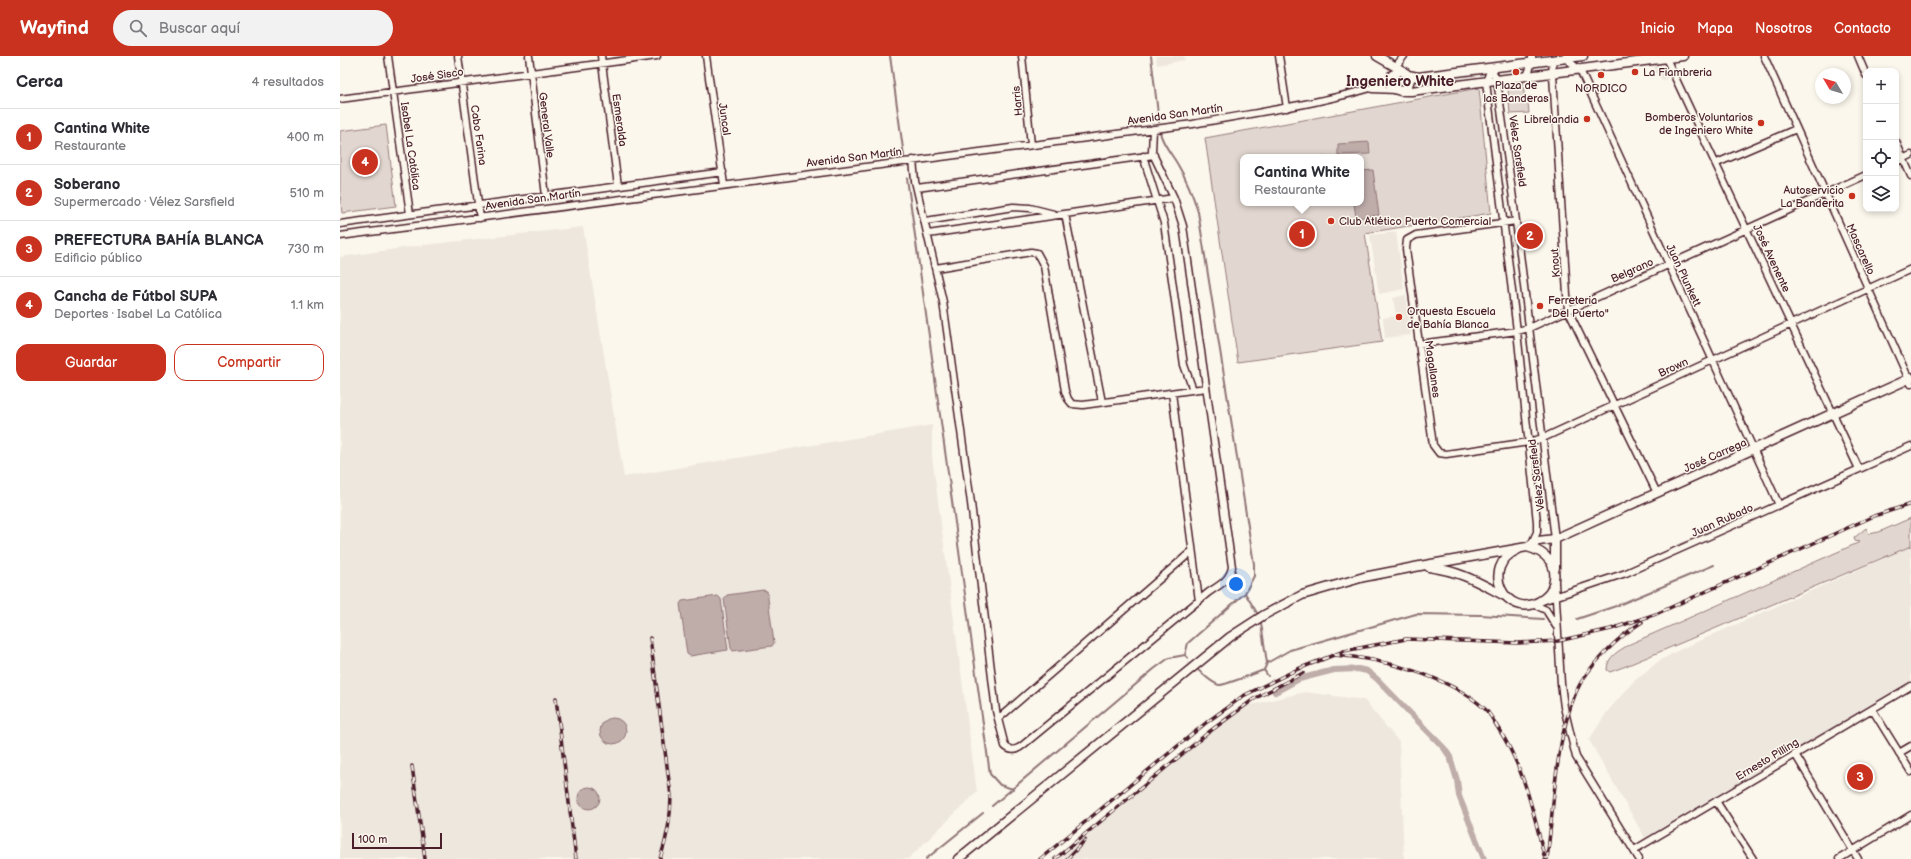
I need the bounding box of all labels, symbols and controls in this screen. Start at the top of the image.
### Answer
search box [113,10,393,46]
text: Wayfind [20,17,89,40]
icon: search [127,17,149,39]
text: Buscar aquí [159,19,240,38]
text: Inicio [1641,20,1675,37]
text: Mapa [1697,20,1733,37]
text: Nosotros [1755,20,1812,37]
text: Contacto [1834,20,1891,37]
street label: José Sisco [410,65,464,86]
place label: La Fiambreria [1643,66,1712,79]
marker: Plaza de las Banderas [1511,67,1521,77]
marker: La Fiambreria [1630,67,1640,77]
north arrow [1815,68,1851,104]
map controls [1863,68,1899,212]
button: + [1863,68,1899,104]
marker: NORDICO [1596,70,1606,80]
text: Cerca [16,72,63,92]
district label: Ingeniero White [1346,72,1454,91]
text: 4 resultados [252,74,324,90]
place label: Plaza de las Banderas [1483,79,1549,105]
place label: NORDICO [1575,82,1627,95]
street label: Harris [1009,85,1026,117]
street label: General Valle [536,91,557,159]
street label: Esmeralda [609,93,630,147]
street label: Isabel La Católica [398,101,423,191]
street label: Avenida San Martín [1127,101,1224,128]
street label: Juncal [716,102,733,136]
street label: Cabo Farina [468,104,489,166]
button: − [1863,104,1899,140]
place label: Bomberos Voluntarios de Ingeniero White [1645,111,1754,137]
place label: Librelandia [1524,113,1579,126]
street label: Vélez Sarsfield [1506,114,1529,188]
marker: Librelandia [1582,114,1592,124]
marker: Bomberos Voluntarios de Ingeniero White [1756,118,1766,128]
text: Cantina White [54,119,150,138]
text: 1 [26,129,32,145]
text: 400 m [287,129,324,145]
text: Restaurante [54,138,126,154]
button: locate [1863,140,1899,176]
street label: Avenida San Martín [806,145,903,170]
pin: 4 [352,147,378,177]
popup [1240,154,1364,206]
text: Cantina White [1254,163,1350,182]
text: Soberano [54,175,120,194]
button: layers [1863,176,1899,212]
text: Restaurante [1254,182,1326,198]
place label: Autoservicio La Banderita [1780,184,1844,210]
text: 2 [25,185,33,201]
text: 510 m [290,185,324,201]
street label: Avenida San Martín [485,186,582,213]
marker: Autoservicio La Banderita [1847,191,1857,201]
text: Supermercado · Vélez Sarsfield [54,194,235,210]
place label: Club Atlético Puerto Comercial [1339,215,1491,228]
marker: Club Atlético Puerto Comercial [1326,216,1336,226]
pin: 1 [1289,219,1315,249]
pin: 2 [1517,221,1543,251]
street label: José Avenente [1750,222,1793,295]
street label: Mascarello [1844,222,1878,277]
text: PREFECTURA BAHÍA BLANCA [54,231,263,250]
text: 3 [25,241,33,257]
text: 730 m [288,241,324,257]
street label: Juan Plunkett [1663,242,1704,309]
street label: Knout [1548,247,1563,278]
text: Edificio público [54,250,142,266]
street label: Belgrano [1609,255,1656,286]
text: Cancha de Fútbol SUPA [54,287,217,306]
place label: Ferreteria "Del Puerto" [1548,294,1609,320]
text: 4 [25,297,33,313]
text: 1.1 km [291,297,324,313]
marker: Ferreteria "Del Puerto" [1535,301,1545,311]
place label: Orquesta Escuela de Bahía Blanca [1407,305,1496,331]
text: Deportes · Isabel La Católica [54,306,222,322]
marker: Orquesta Escuela de Bahía Blanca [1394,312,1404,322]
street label: Magallanes [1422,340,1443,399]
button: Guardar [16,344,166,381]
button: Compartir [174,344,324,381]
street label: Brown [1656,355,1690,380]
street label: José Carrega [1682,436,1749,475]
street label: Vélez Sarsfield [1526,438,1547,512]
street label: Juan Rubado [1689,501,1755,540]
your location [1226,574,1246,594]
street label: Ernesto Pilling [1733,736,1801,783]
pin: 3 [1847,762,1873,792]
scale bar [352,831,442,850]
text: 100 m [358,833,387,846]

